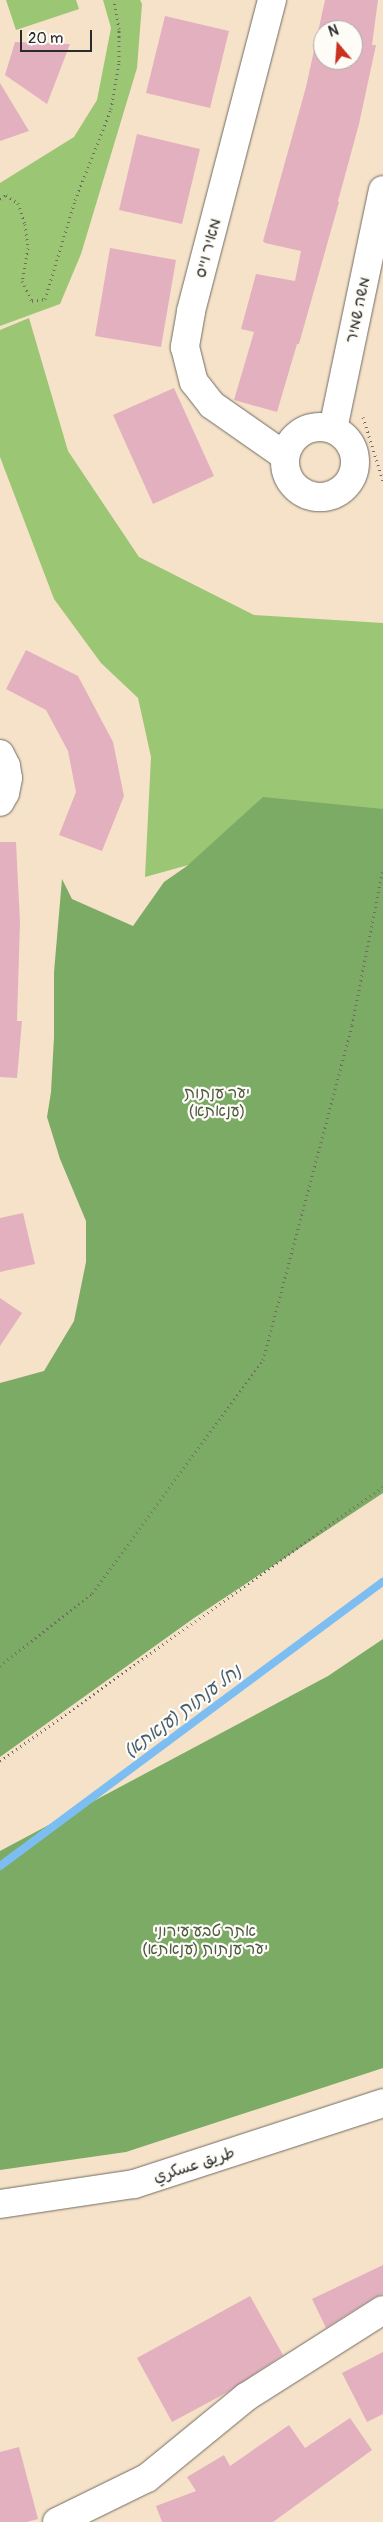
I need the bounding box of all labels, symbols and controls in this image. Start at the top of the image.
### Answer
scale bar [22,20,95,52]
north arrow [313,20,363,70]
text: N [326,22,341,41]
text: 20 m [28,29,63,48]
street label: מאיר וייס [191,216,225,280]
street label: משה שמיר [342,275,374,345]
park label: יער ענתות (ענאתא) [184,1083,250,1121]
water label: נחל ענתות (ענאתא) [120,1661,246,1763]
park label: אתר טבע עירוני יער ענתות (ענאתא) [142,1921,268,1959]
street label: طريق عسكري [151,2143,237,2187]

